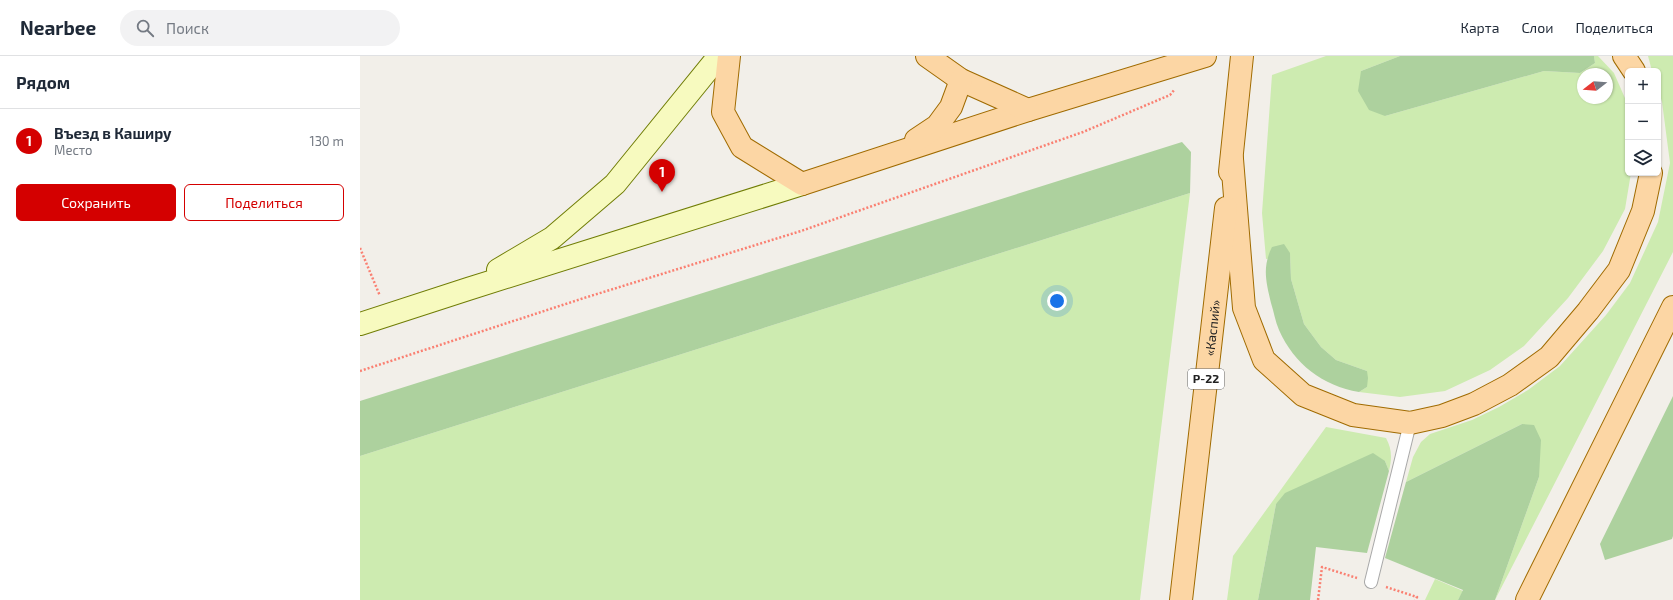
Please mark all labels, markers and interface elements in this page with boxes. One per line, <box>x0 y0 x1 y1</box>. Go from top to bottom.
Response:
search box <box>120 10 400 46</box>
text: Nearbee <box>20 16 96 39</box>
icon: search <box>134 17 156 39</box>
text: Поиск <box>166 19 209 37</box>
text: Карта <box>1460 19 1499 36</box>
text: Слои <box>1521 19 1553 36</box>
text: Поделиться <box>1575 19 1653 36</box>
north arrow <box>1577 68 1613 104</box>
map controls <box>1625 68 1661 176</box>
button: + <box>1625 68 1661 104</box>
text: Рядом <box>16 72 70 92</box>
button: − <box>1625 104 1661 140</box>
text: Въезд в Каширу <box>54 124 172 142</box>
text: 1 <box>26 133 32 149</box>
text: 130 m <box>309 133 344 149</box>
button: layers <box>1625 140 1661 176</box>
text: Место <box>54 142 93 158</box>
pin: 1 <box>649 159 675 192</box>
button: Сохранить <box>16 184 176 221</box>
button: Поделиться <box>184 184 344 221</box>
your location <box>1047 291 1067 311</box>
street label: «Каспий» <box>1201 299 1223 357</box>
road number: Р-22 <box>1188 369 1224 389</box>

